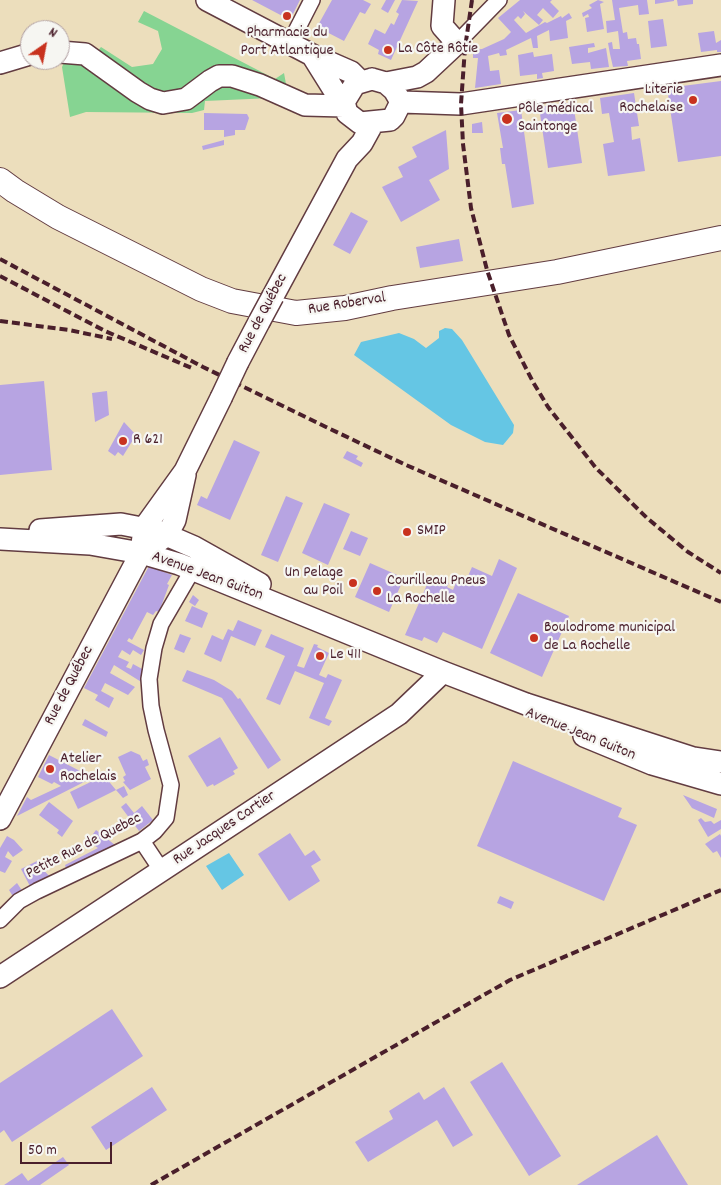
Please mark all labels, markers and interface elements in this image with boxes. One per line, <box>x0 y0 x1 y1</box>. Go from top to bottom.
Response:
marker: Pharmacie du Port Atlantique <box>281 10 293 22</box>
north arrow <box>20 20 70 70</box>
text: N <box>44 23 61 44</box>
place label: Pharmacie du Port Atlantique <box>240 24 334 62</box>
place label: La Côte Rôtie <box>398 40 478 60</box>
marker: La Côte Rôtie <box>382 44 394 56</box>
place label: Literie Rochelaise <box>619 81 683 119</box>
marker: Literie Rochelaise <box>687 94 699 106</box>
place label: Pôle médical Saintonge <box>518 100 593 138</box>
marker: Pôle médical Saintonge <box>500 112 514 126</box>
street label: Rue de Québec <box>235 271 293 357</box>
street label: Rue Roberval <box>307 289 387 321</box>
place label: R 621 <box>133 431 163 451</box>
marker: R 621 <box>117 435 129 447</box>
place label: SMIP <box>417 522 446 542</box>
marker: SMIP <box>401 526 413 538</box>
street label: Avenue Jean Guiton <box>149 548 265 606</box>
place label: Un Pelage au Poil <box>285 564 343 602</box>
place label: Courilleau Pneus La Rochelle <box>387 572 486 610</box>
marker: Un Pelage au Poil <box>347 577 359 589</box>
marker: Courilleau Pneus La Rochelle <box>371 585 383 597</box>
place label: Boulodrome municipal de La Rochelle <box>544 619 675 657</box>
marker: Boulodrome municipal de La Rochelle <box>528 632 540 644</box>
street label: Rue de Québec <box>41 643 99 729</box>
place label: Le 411 <box>330 646 361 666</box>
marker: Le 411 <box>314 650 326 662</box>
street label: Avenue Jean Guiton <box>522 704 638 766</box>
place label: Atelier Rochelais <box>60 750 117 788</box>
marker: Atelier Rochelais <box>44 763 56 775</box>
street label: Rue Jacques Cartier <box>170 788 280 870</box>
street label: Petite Rue de Quebec <box>23 810 145 884</box>
scale bar <box>22 1132 115 1164</box>
text: 50 m <box>28 1140 57 1162</box>

